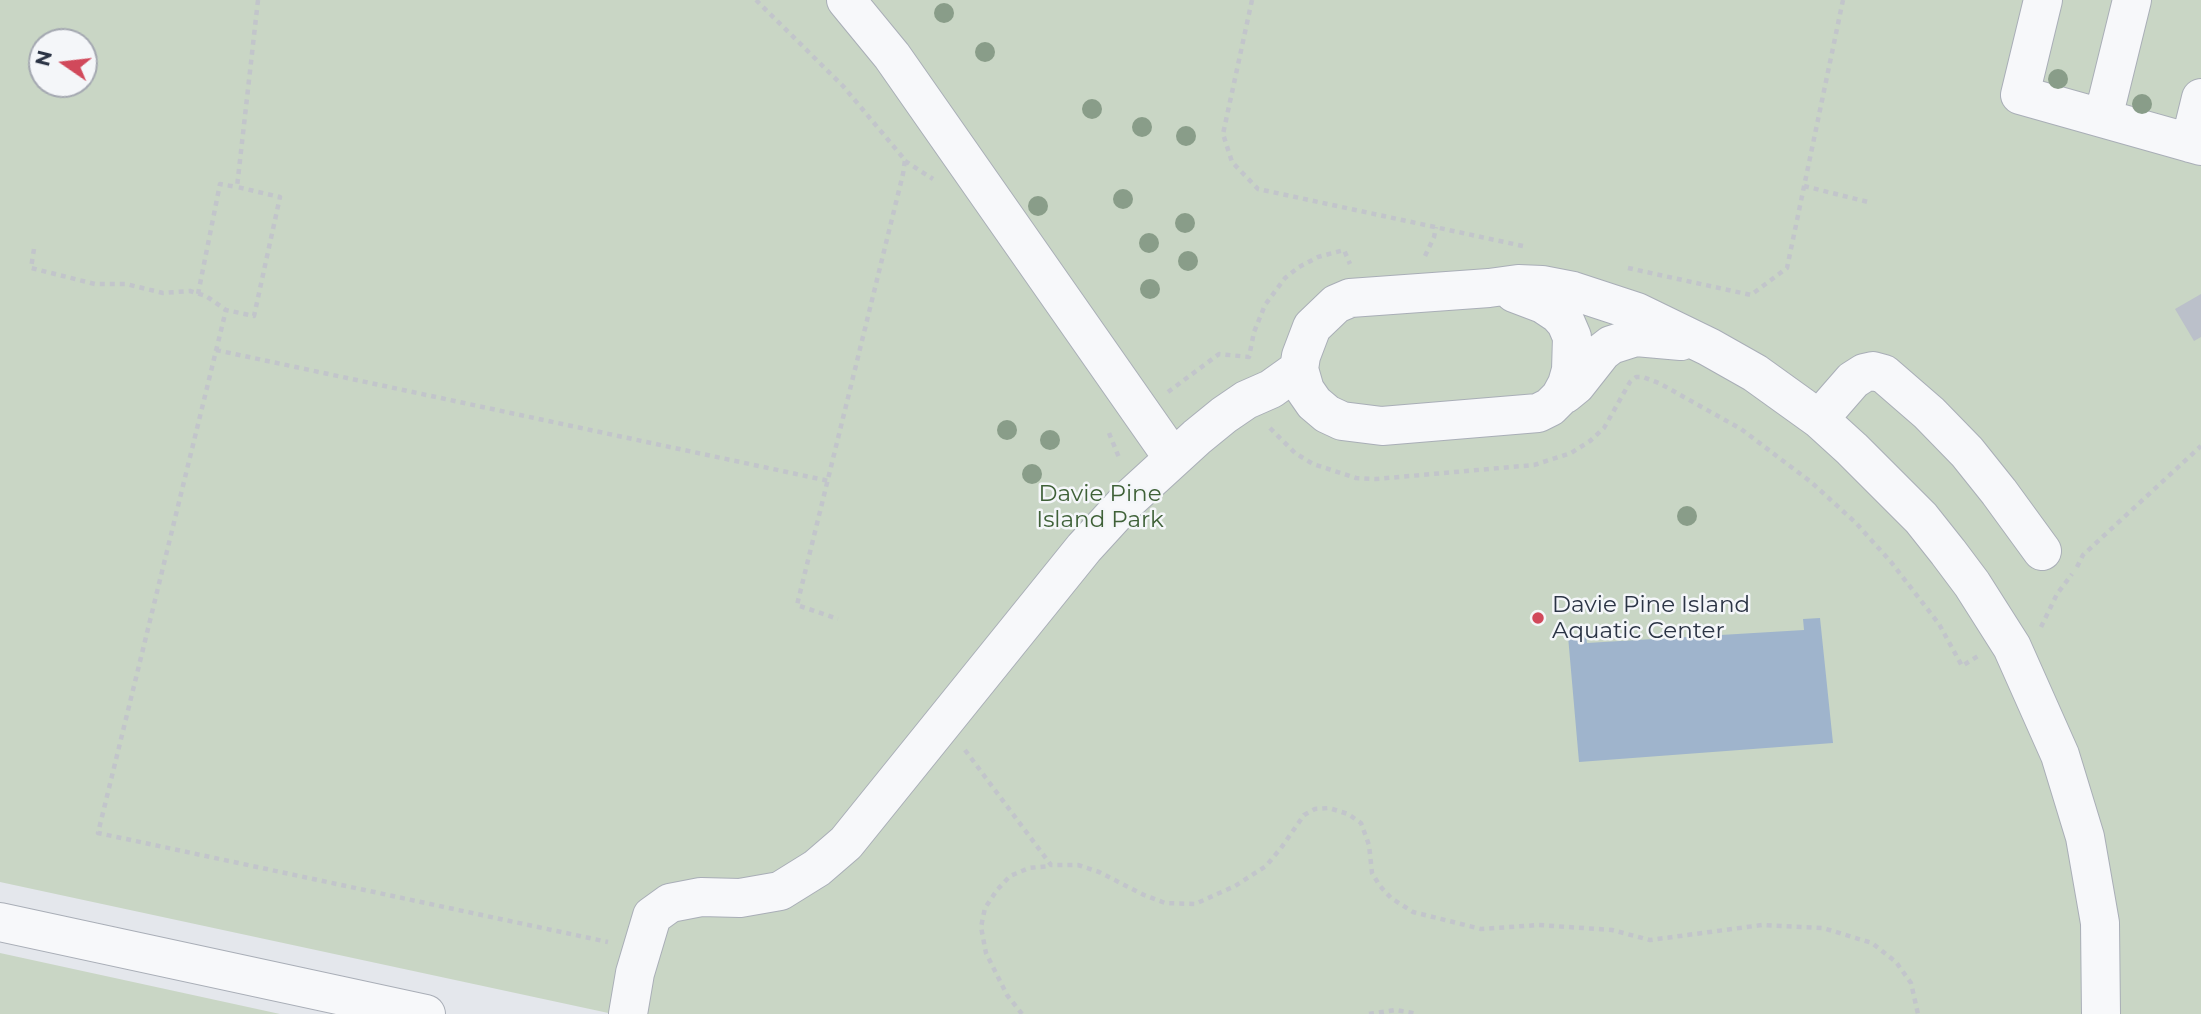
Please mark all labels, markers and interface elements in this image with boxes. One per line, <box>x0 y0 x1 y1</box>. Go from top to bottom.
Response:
north arrow <box>28 28 98 98</box>
text: N <box>31 48 57 69</box>
park label: Davie Pine Island Park <box>1036 480 1164 534</box>
place label: Davie Pine Island Aquatic Center <box>1552 591 1750 645</box>
marker: Davie Pine Island Aquatic Center <box>1530 610 1546 626</box>

